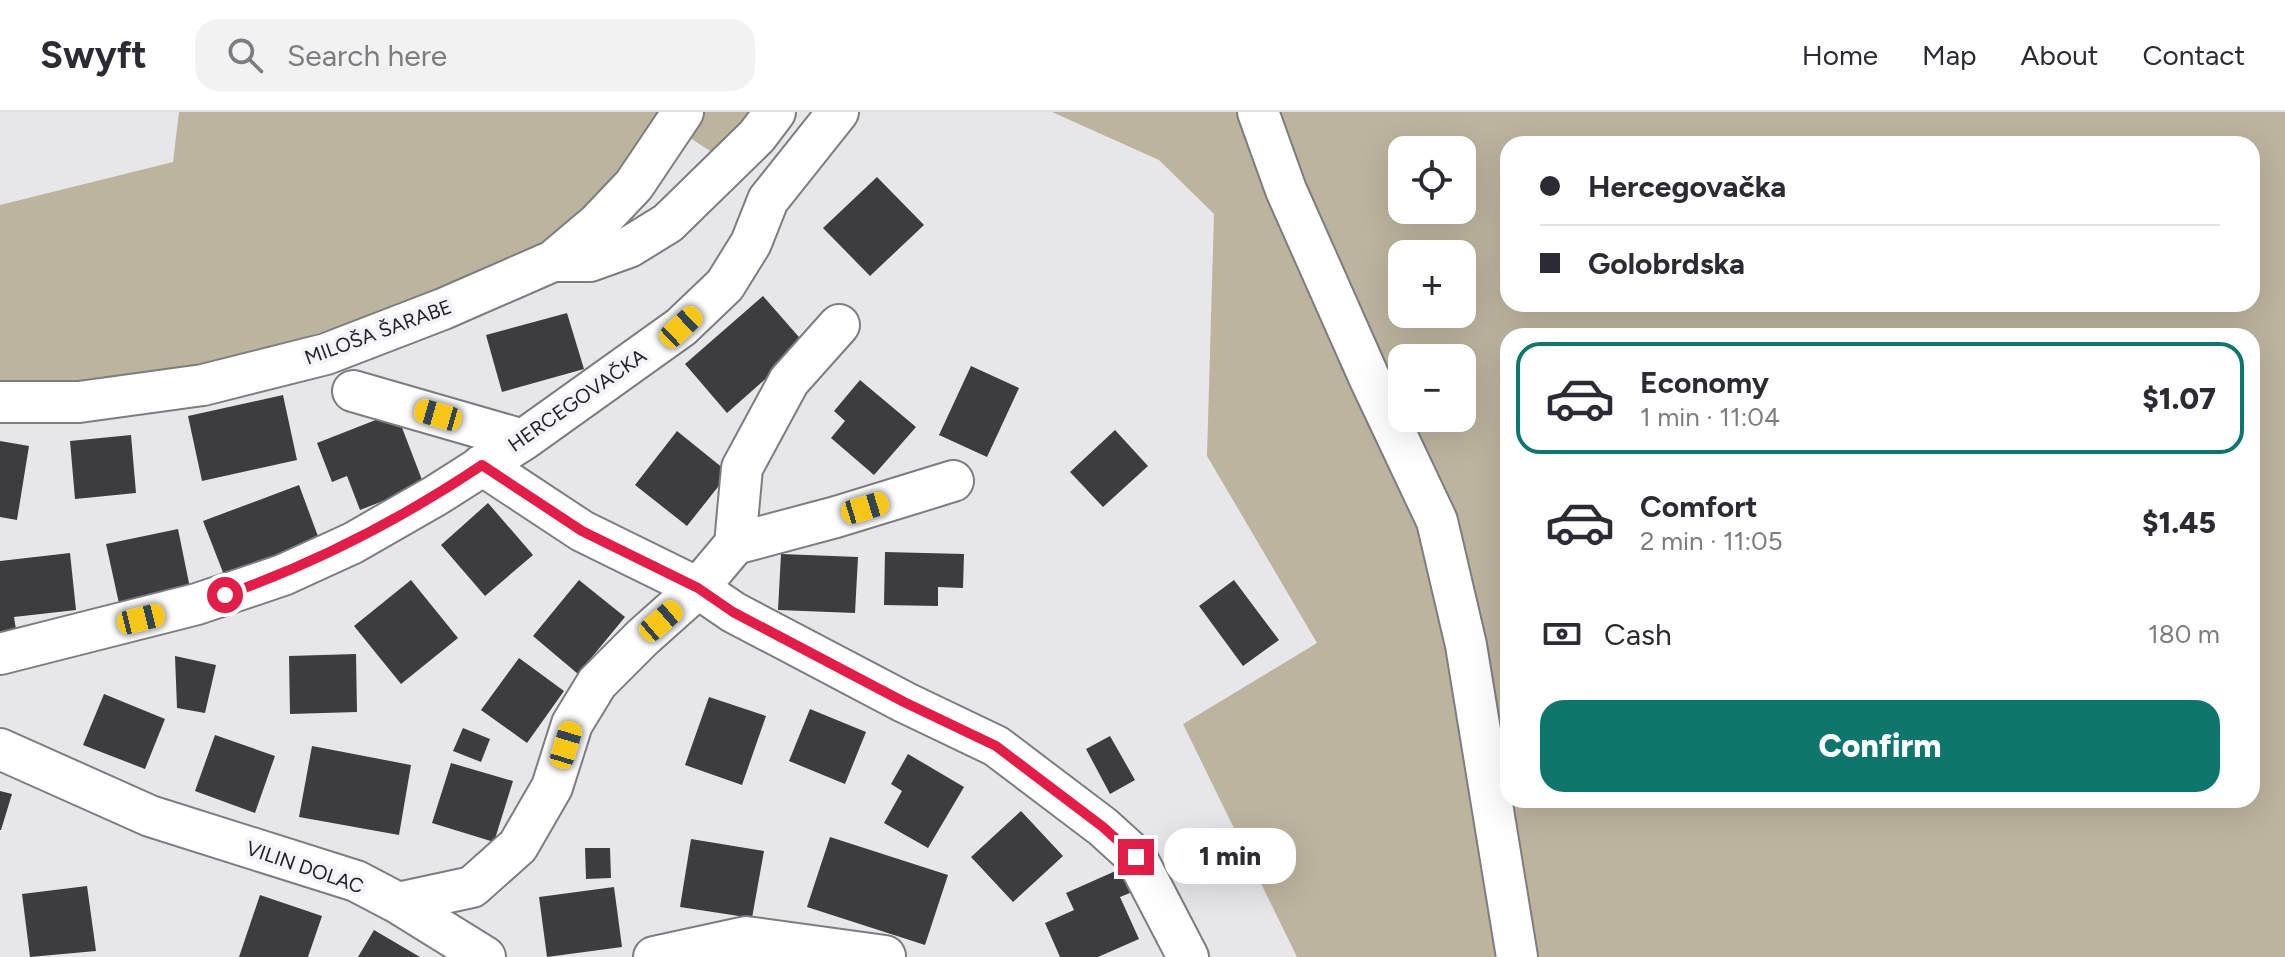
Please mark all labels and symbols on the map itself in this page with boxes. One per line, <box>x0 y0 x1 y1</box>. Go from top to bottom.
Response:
street label: MILOŠA ŠARABE <box>301 294 455 370</box>
car <box>655 302 707 352</box>
street label: HERCEGOVAČKA <box>503 343 651 457</box>
car <box>412 397 464 433</box>
car <box>839 490 891 526</box>
route start <box>207 577 243 613</box>
car <box>635 596 687 646</box>
car <box>115 602 167 636</box>
car <box>548 719 584 771</box>
callout: 1 min <box>1164 829 1296 885</box>
street label: VILIN DOLAC <box>243 836 367 898</box>
route end <box>1118 839 1154 875</box>

